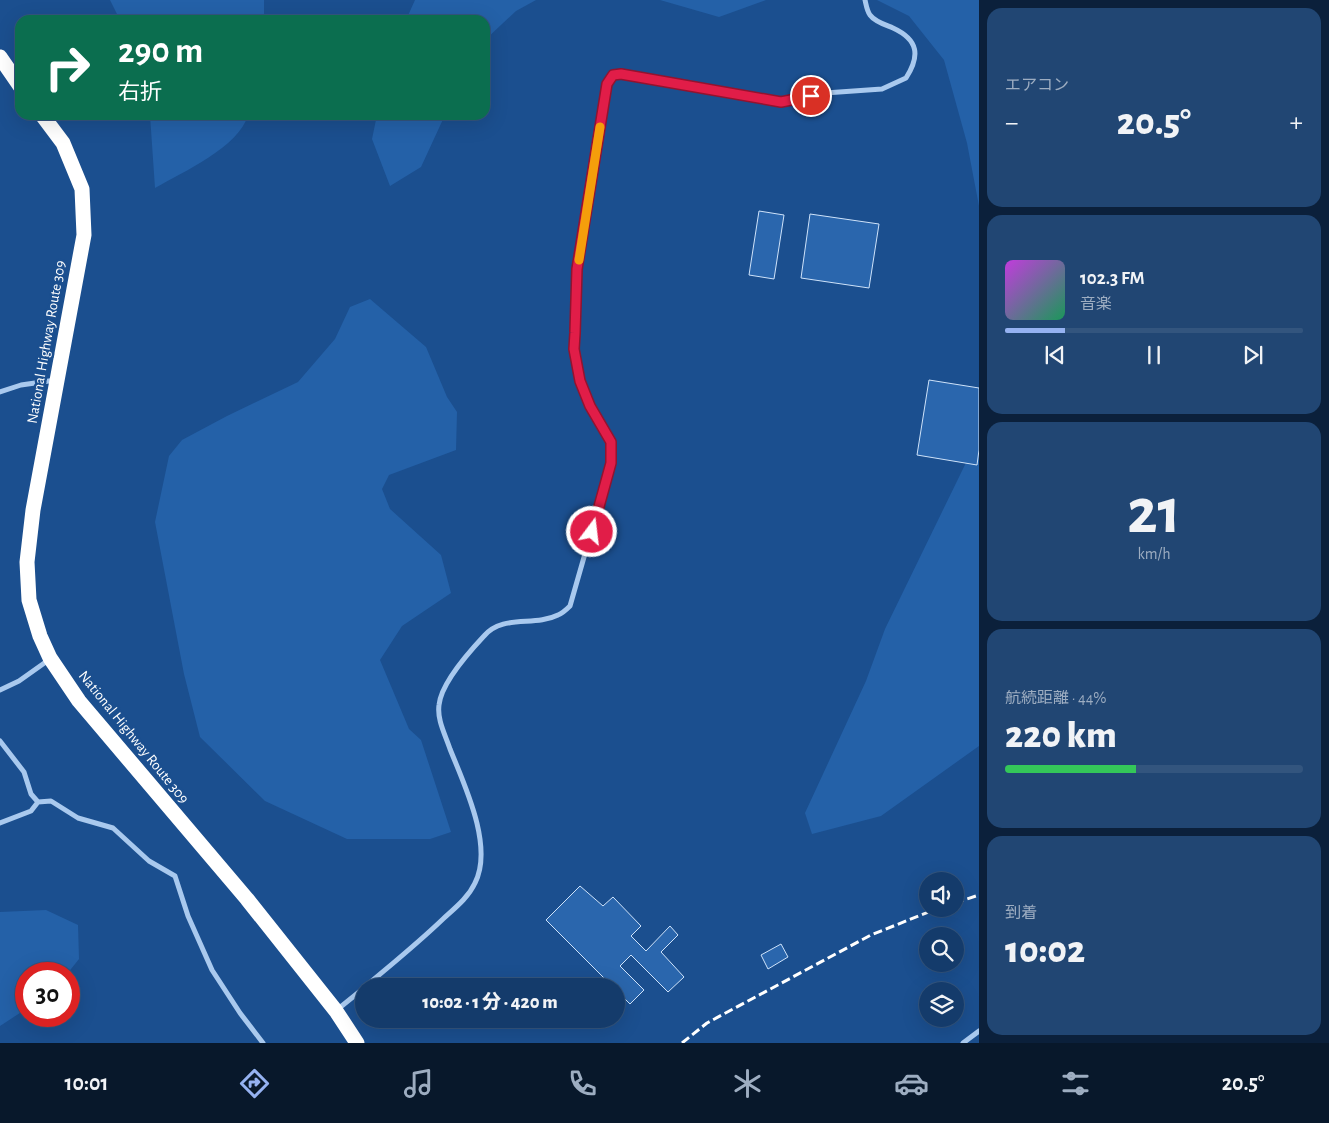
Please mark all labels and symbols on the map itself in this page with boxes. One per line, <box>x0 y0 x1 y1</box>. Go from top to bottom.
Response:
pin <box>790 75 832 117</box>
street label: National Highway Route 309 <box>25 259 68 425</box>
position arrow <box>565 505 617 557</box>
street label: National Highway Route 309 <box>76 668 192 806</box>
speed limit sign: 30 <box>15 962 80 1027</box>

